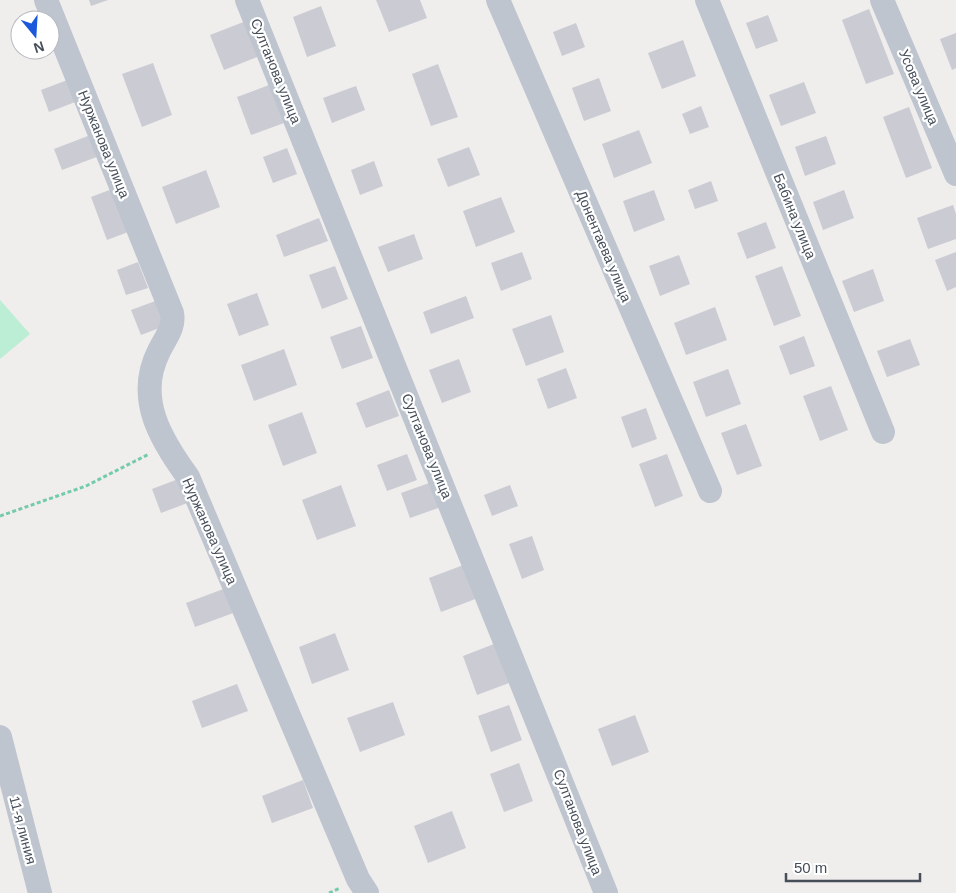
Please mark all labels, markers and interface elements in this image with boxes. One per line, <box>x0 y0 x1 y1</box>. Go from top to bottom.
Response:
north arrow <box>10 10 60 60</box>
street label: Султанова улица <box>248 16 304 126</box>
text: N <box>32 38 46 57</box>
street label: Усова улица <box>896 47 942 127</box>
street label: Нуржанова улица <box>75 88 133 200</box>
street label: Бабина улица <box>771 171 819 261</box>
street label: Донентаева улица <box>573 188 635 305</box>
street label: Султанова улица <box>399 391 455 501</box>
street label: Нуржанова улица <box>179 475 241 587</box>
street label: Султанова улица <box>550 767 606 877</box>
street label: 11-я линия <box>6 794 40 866</box>
scale bar <box>786 850 920 882</box>
text: 50 m <box>794 859 827 876</box>

